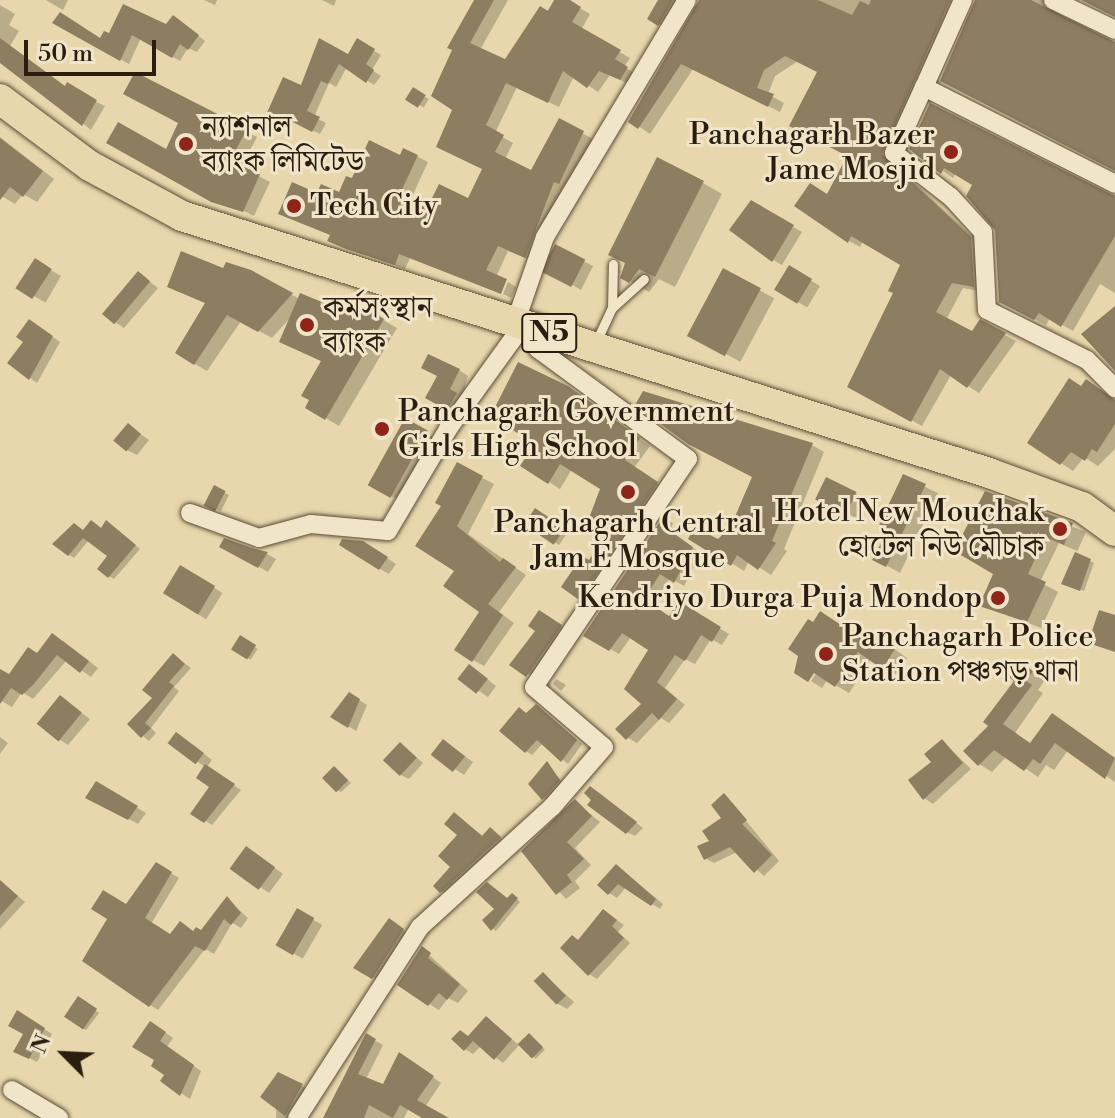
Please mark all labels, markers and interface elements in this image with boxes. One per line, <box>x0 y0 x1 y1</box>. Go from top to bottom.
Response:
scale bar <box>28 24 160 74</box>
text: 50 m <box>38 39 93 69</box>
place label: ন্যাশনাল ব্যাংক লিমিটেড <box>202 109 364 180</box>
place label: Panchagarh Bazer Jame Mosjid <box>689 117 935 188</box>
marker: ন্যাশনাল ব্যাংক লিমিটেড <box>177 135 195 153</box>
marker: Panchagarh Bazer Jame Mosjid <box>942 143 960 161</box>
place label: Tech City <box>310 188 438 224</box>
marker: Tech City <box>285 197 303 215</box>
place label: কর্মসংস্থান ব্যাংক <box>323 290 432 360</box>
road number: N5 <box>521 309 577 357</box>
marker: কর্মসংস্থান ব্যাংক <box>298 316 316 334</box>
place label: Panchagarh Government Girls High School <box>398 394 734 464</box>
marker: Panchagarh Government Girls High School <box>373 420 391 438</box>
marker: Panchagarh Central Jam E Mosque <box>619 483 637 501</box>
place label: Hotel New Mouchak হোটেল নিউ মৌচাক <box>775 494 1044 564</box>
place label: Panchagarh Central Jam E Mosque <box>494 505 762 576</box>
marker: Hotel New Mouchak হোটেল নিউ মৌচাক <box>1051 520 1069 538</box>
place label: Kendriyo Durga Puja Mondop <box>578 580 982 616</box>
marker: Kendriyo Durga Puja Mondop <box>989 589 1007 607</box>
place label: Panchagarh Police Station পঞ্চগড় থানা <box>842 619 1094 690</box>
marker: Panchagarh Police Station পঞ্চগড় থানা <box>817 645 835 663</box>
north arrow <box>24 1014 104 1094</box>
text: N <box>26 1031 57 1057</box>

